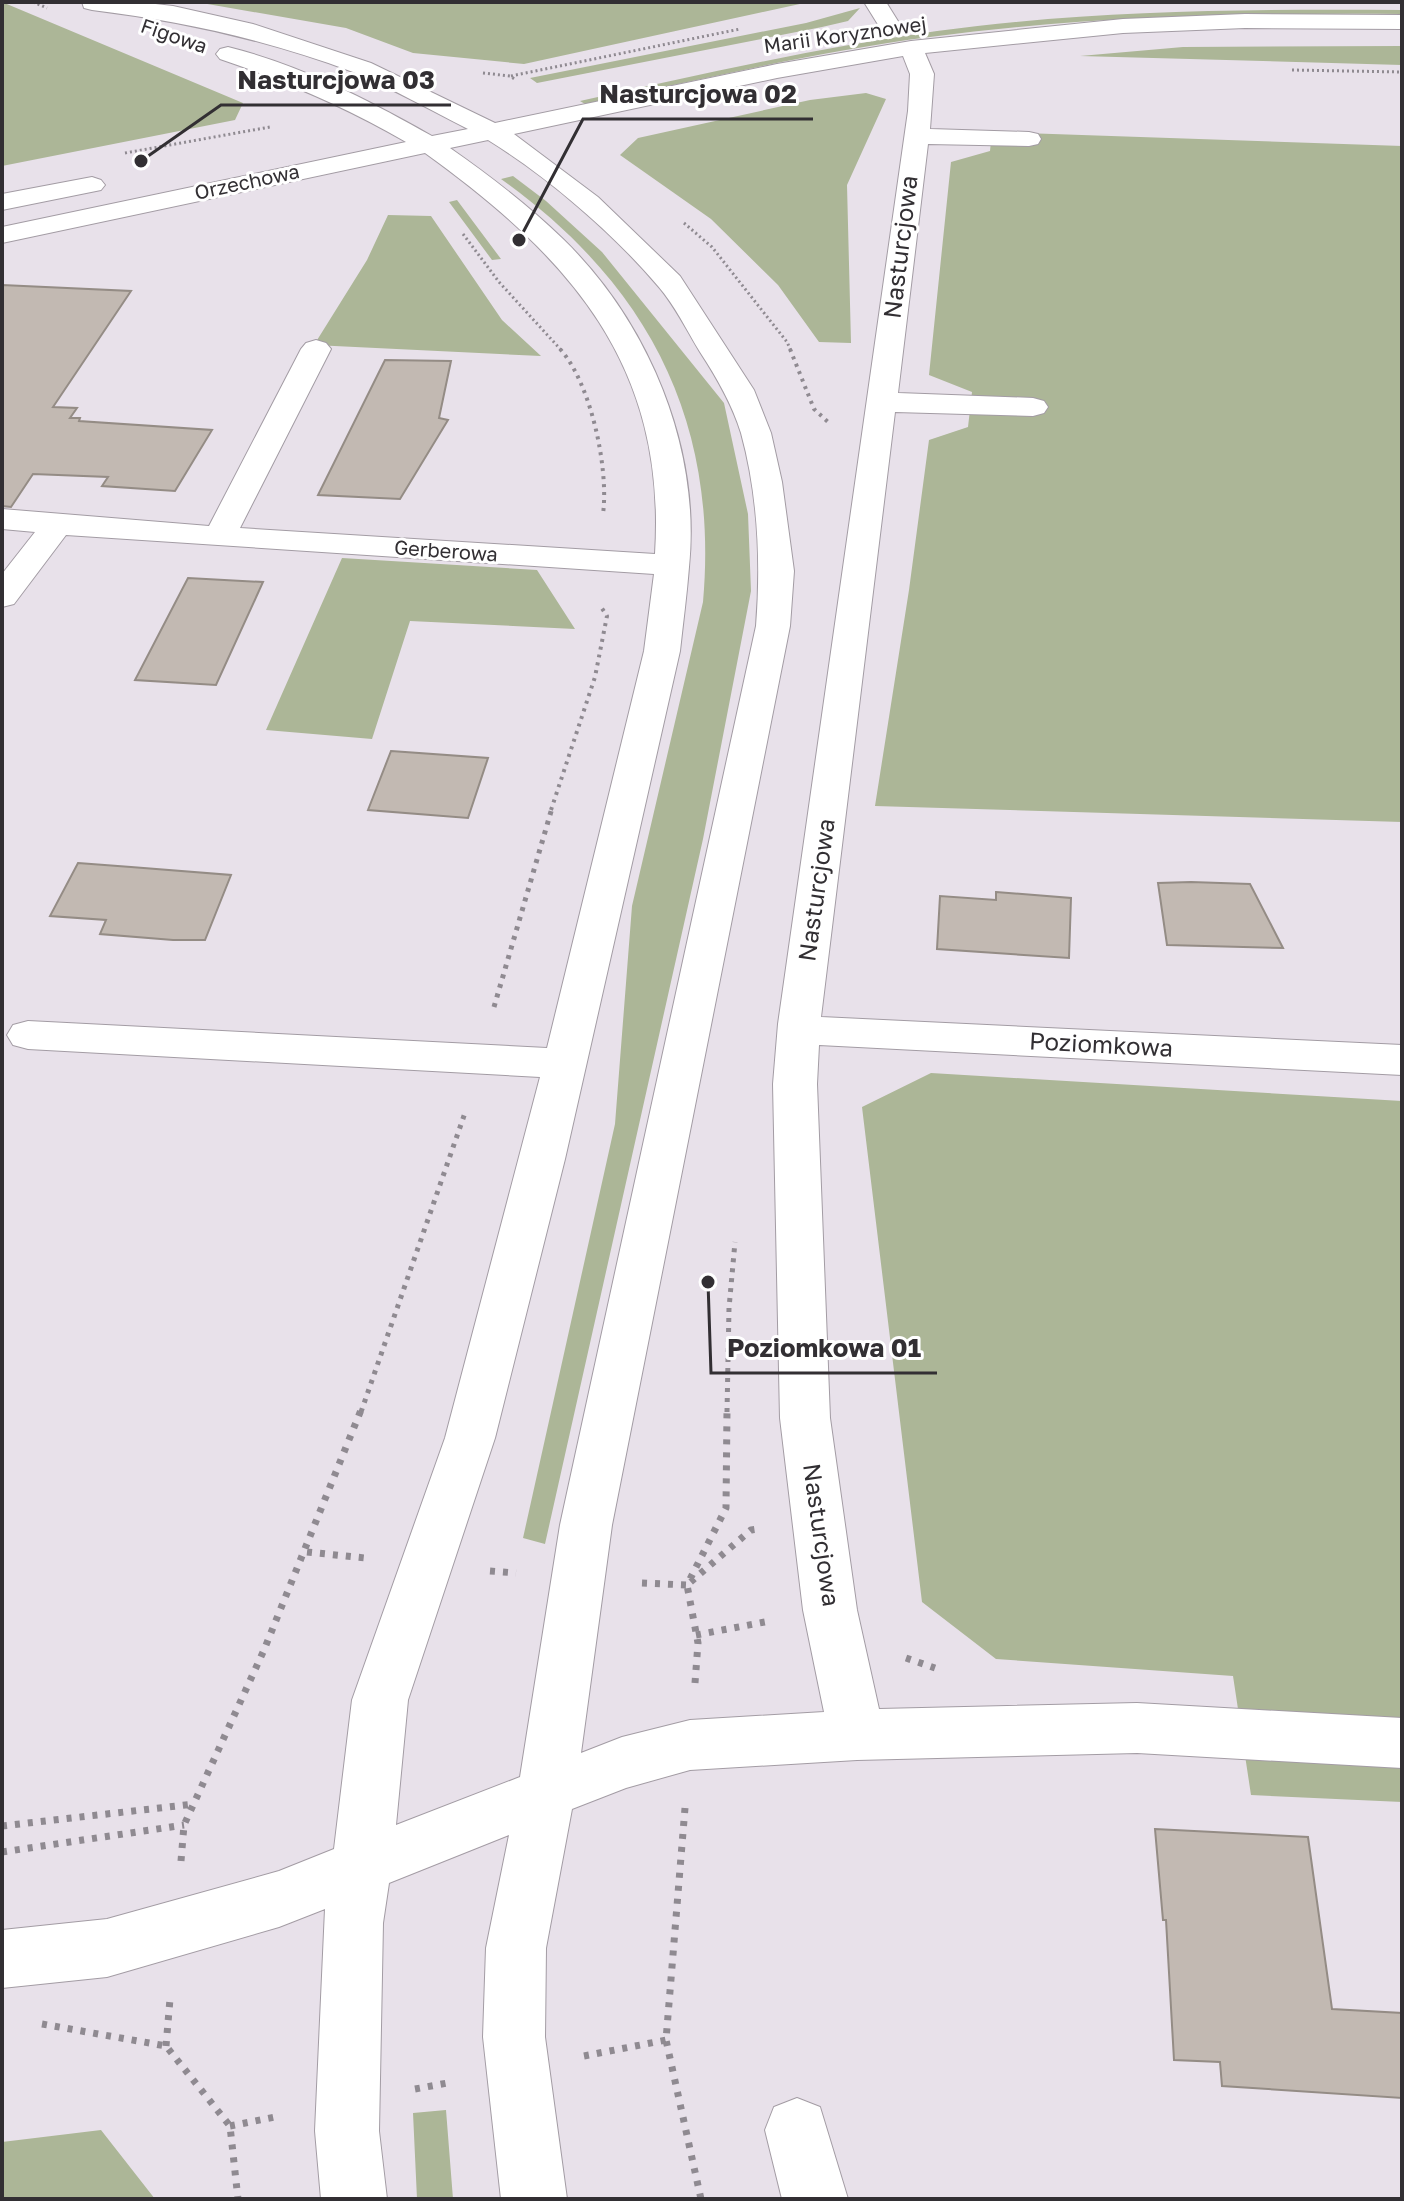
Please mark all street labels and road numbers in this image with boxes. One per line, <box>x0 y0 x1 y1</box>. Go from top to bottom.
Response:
street label: Marii Koryznowej <box>762 11 928 57</box>
street label: Figowa <box>138 13 211 58</box>
street label: Orzechowa <box>192 158 301 204</box>
street label: Nasturcjowa <box>876 174 923 320</box>
street label: Gerberowa <box>393 534 499 566</box>
street label: Nasturcjowa <box>791 816 840 963</box>
street label: Poziomkowa <box>1028 1025 1174 1062</box>
street label: Nasturcjowa <box>798 1461 847 1608</box>

